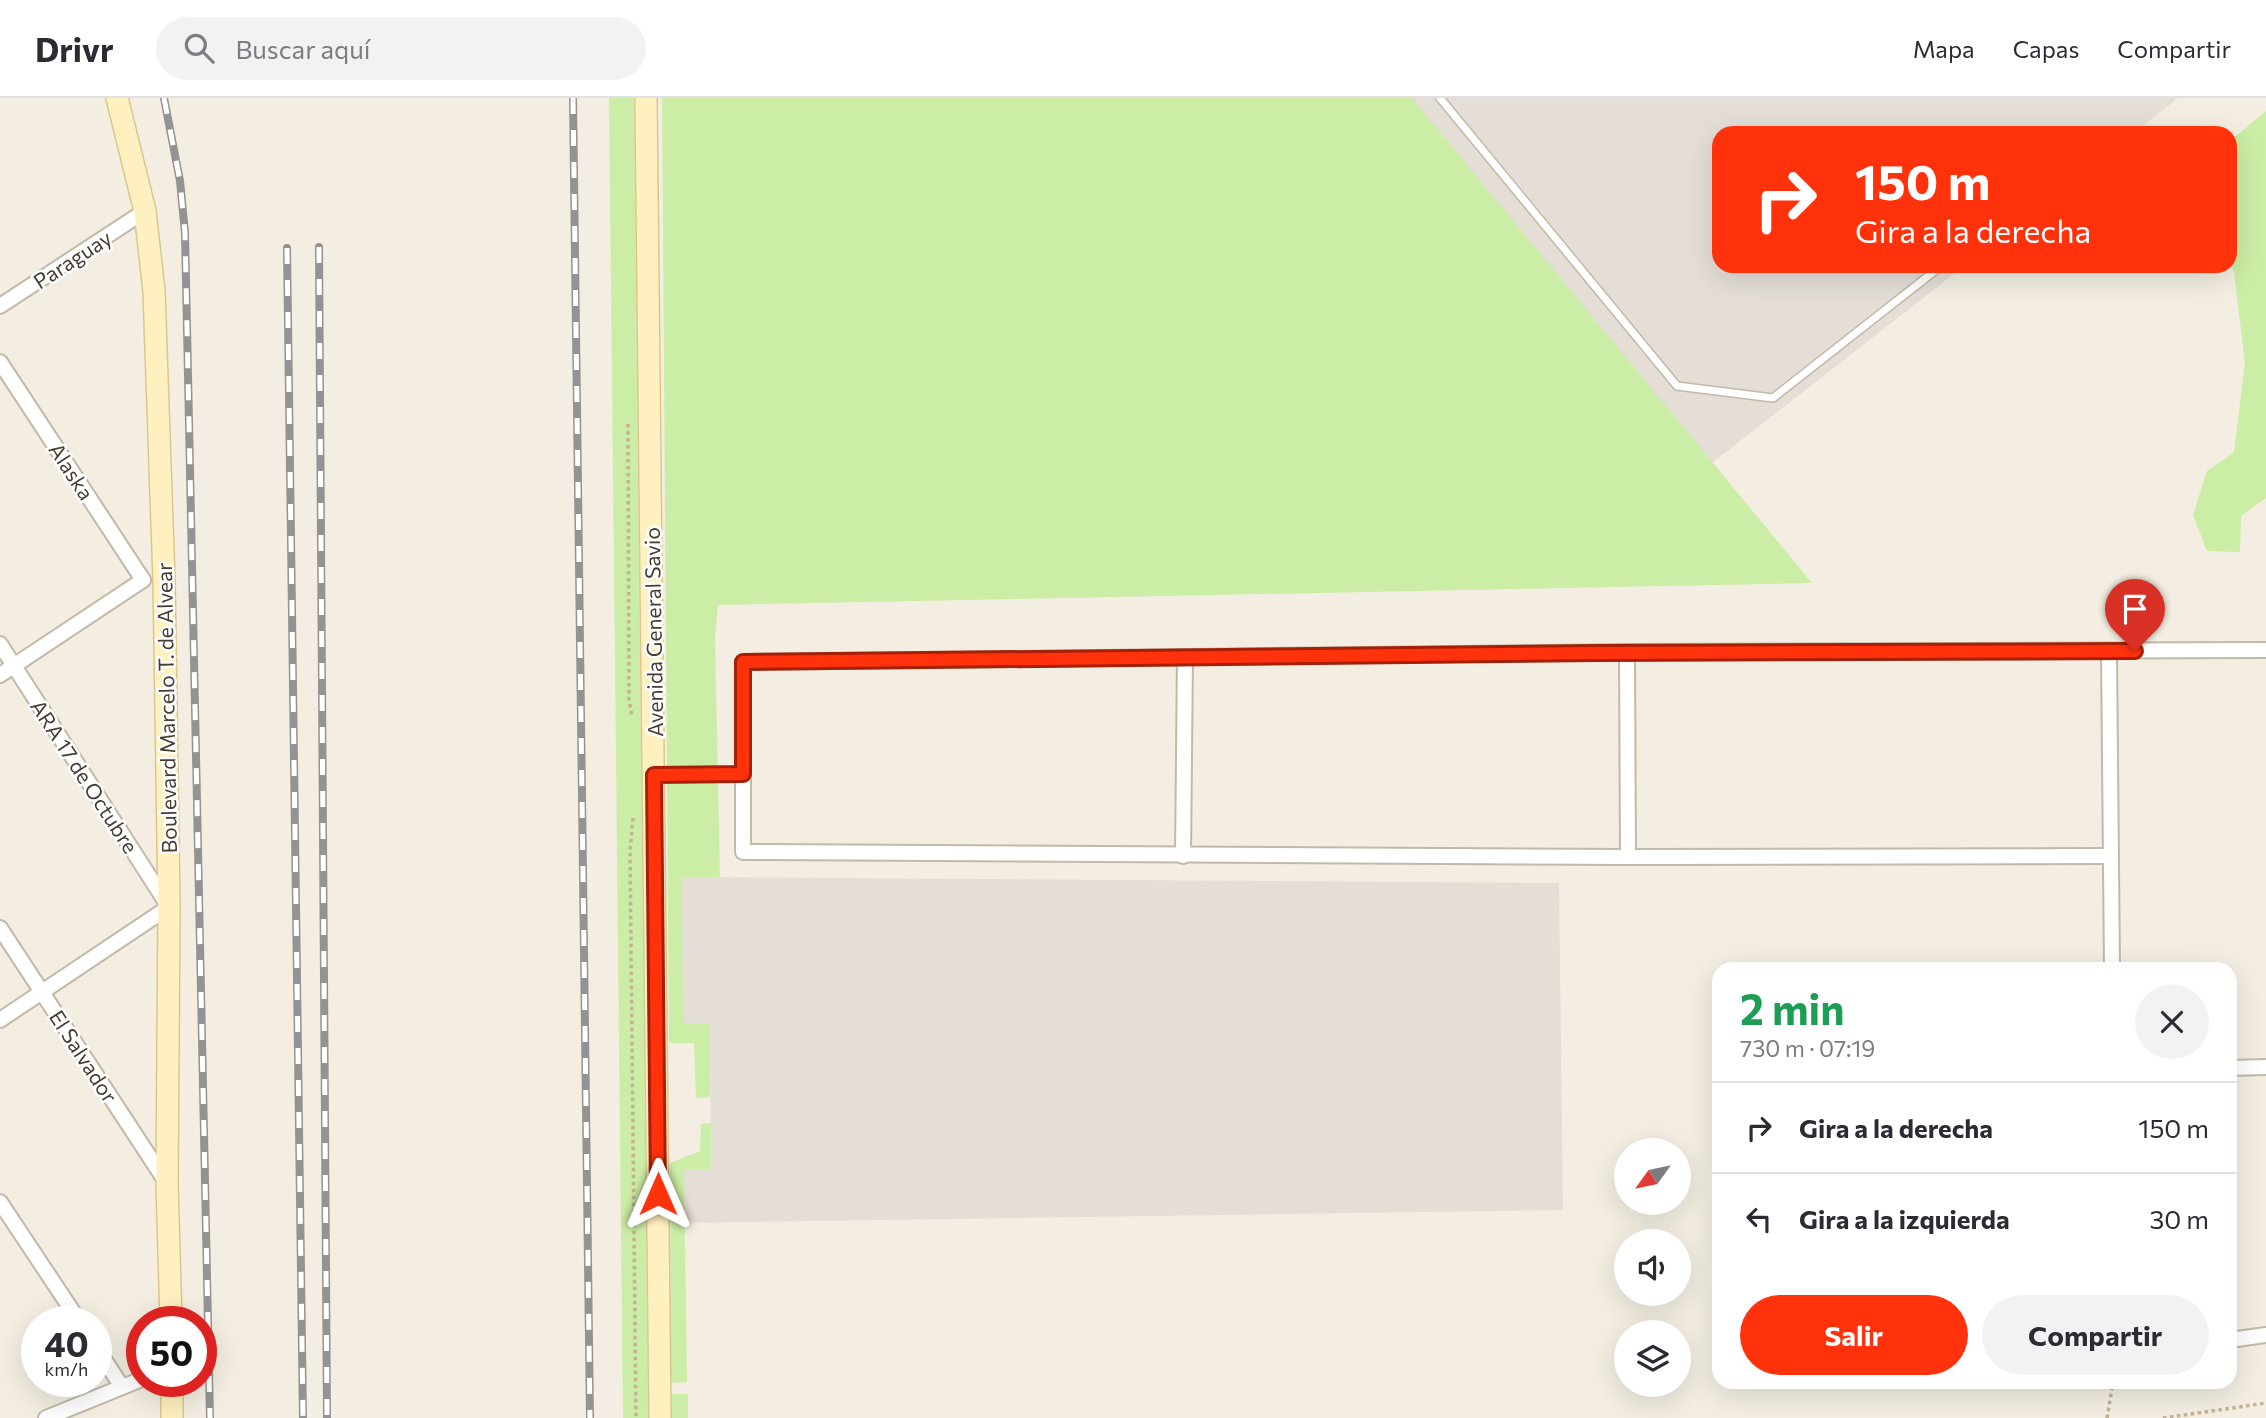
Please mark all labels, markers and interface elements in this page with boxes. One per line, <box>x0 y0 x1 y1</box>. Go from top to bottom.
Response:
search box <box>156 17 646 80</box>
text: Drivr <box>35 28 114 69</box>
icon: search <box>180 29 218 67</box>
text: Buscar aquí <box>236 33 371 64</box>
text: Mapa <box>1913 34 1975 63</box>
text: Capas <box>2013 34 2079 63</box>
text: Compartir <box>2117 34 2231 63</box>
text: 150 m <box>1855 150 1990 210</box>
icon: right <box>1740 154 1831 245</box>
text: Gira a la derecha <box>1855 210 2091 250</box>
street label: Paraguay <box>28 224 116 293</box>
street label: Alaska <box>44 438 100 504</box>
street label: Avenida General Savio <box>639 527 667 737</box>
street label: Boulevard Marcelo T. de Alvear <box>151 562 181 854</box>
pin <box>2105 579 2165 651</box>
icon: arrive <box>2116 590 2154 628</box>
street label: ARA 17 de Octubre <box>26 695 144 857</box>
text: 2 min <box>1740 982 1845 1034</box>
button: close <box>2135 985 2209 1059</box>
street label: El Salvador <box>45 1005 123 1107</box>
text: 730 m · 07:19 <box>1740 1034 1875 1062</box>
icon: right <box>1740 1109 1778 1147</box>
text: Gira a la derecha <box>1799 1112 1993 1143</box>
text: 150 m <box>2138 1112 2209 1143</box>
north arrow <box>1614 1138 1690 1214</box>
map controls <box>1614 1138 1691 1397</box>
position arrow <box>621 1157 695 1231</box>
icon: left <box>1740 1200 1778 1238</box>
text: Gira a la izquierda <box>1799 1203 2010 1234</box>
text: 30 m <box>2150 1203 2209 1234</box>
button: sound <box>1614 1229 1691 1306</box>
button: Salir <box>1740 1295 1968 1375</box>
button: Compartir <box>1982 1295 2209 1375</box>
speed limit sign: 50 <box>126 1306 217 1397</box>
button: layers <box>1614 1320 1691 1397</box>
text: 40 <box>44 1321 89 1364</box>
text: km/h <box>45 1358 88 1380</box>

